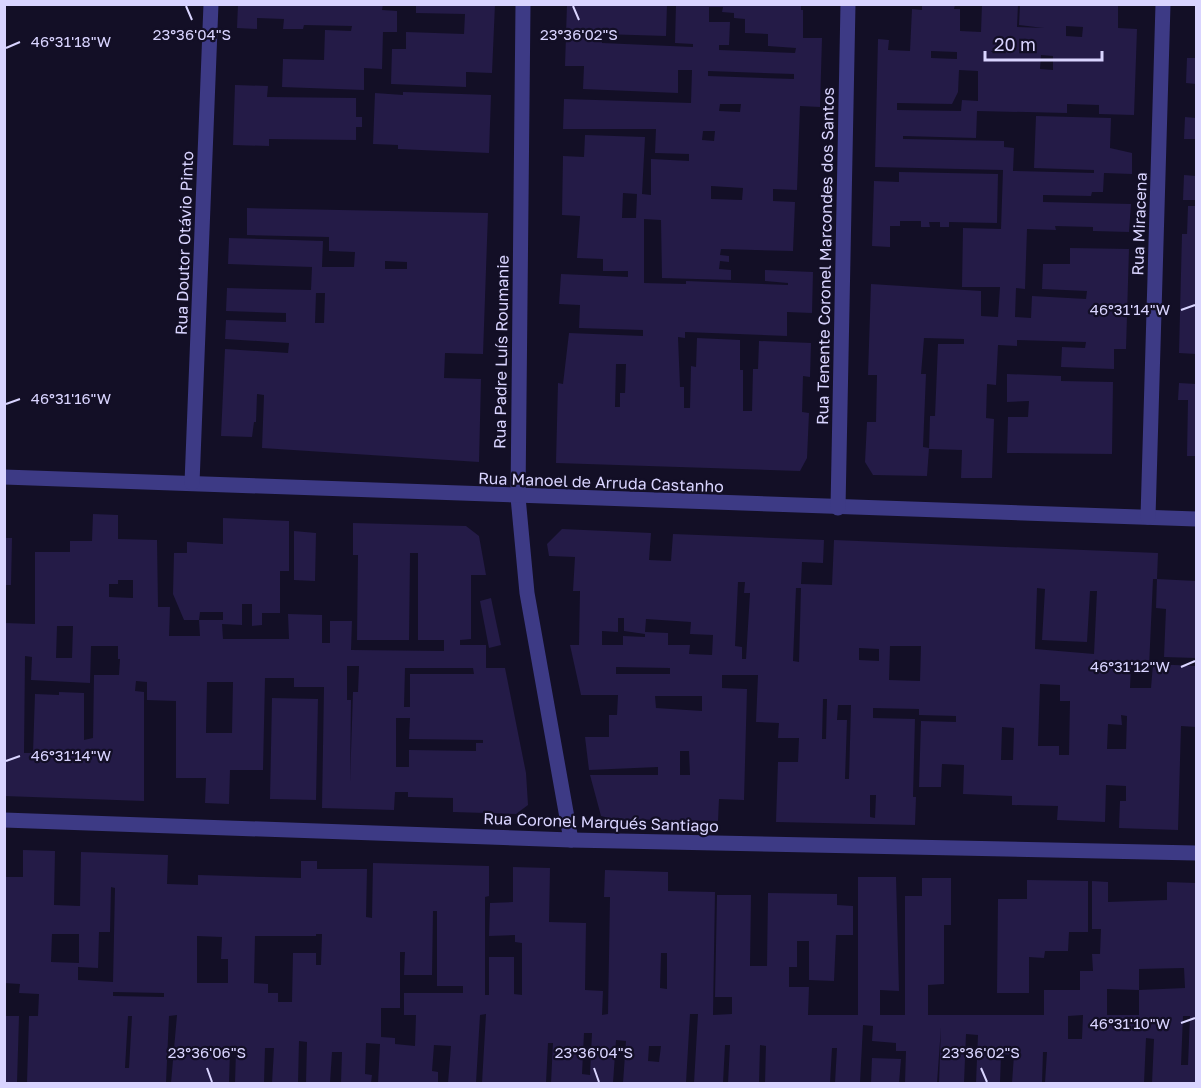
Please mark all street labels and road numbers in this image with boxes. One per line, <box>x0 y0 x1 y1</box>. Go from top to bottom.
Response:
street label: Rua Tenente Coronel Marcondes dos Santos <box>812 87 838 425</box>
street label: Rua Doutor Otávio Pinto <box>171 151 197 335</box>
street label: Rua Miracena <box>1127 172 1151 276</box>
street label: Rua Padre Luís Roumanie <box>489 255 513 449</box>
street label: Rua Manoel de Arruda Castanho <box>478 468 724 496</box>
street label: Rua Coronel Marqués Santiago <box>483 808 719 836</box>

